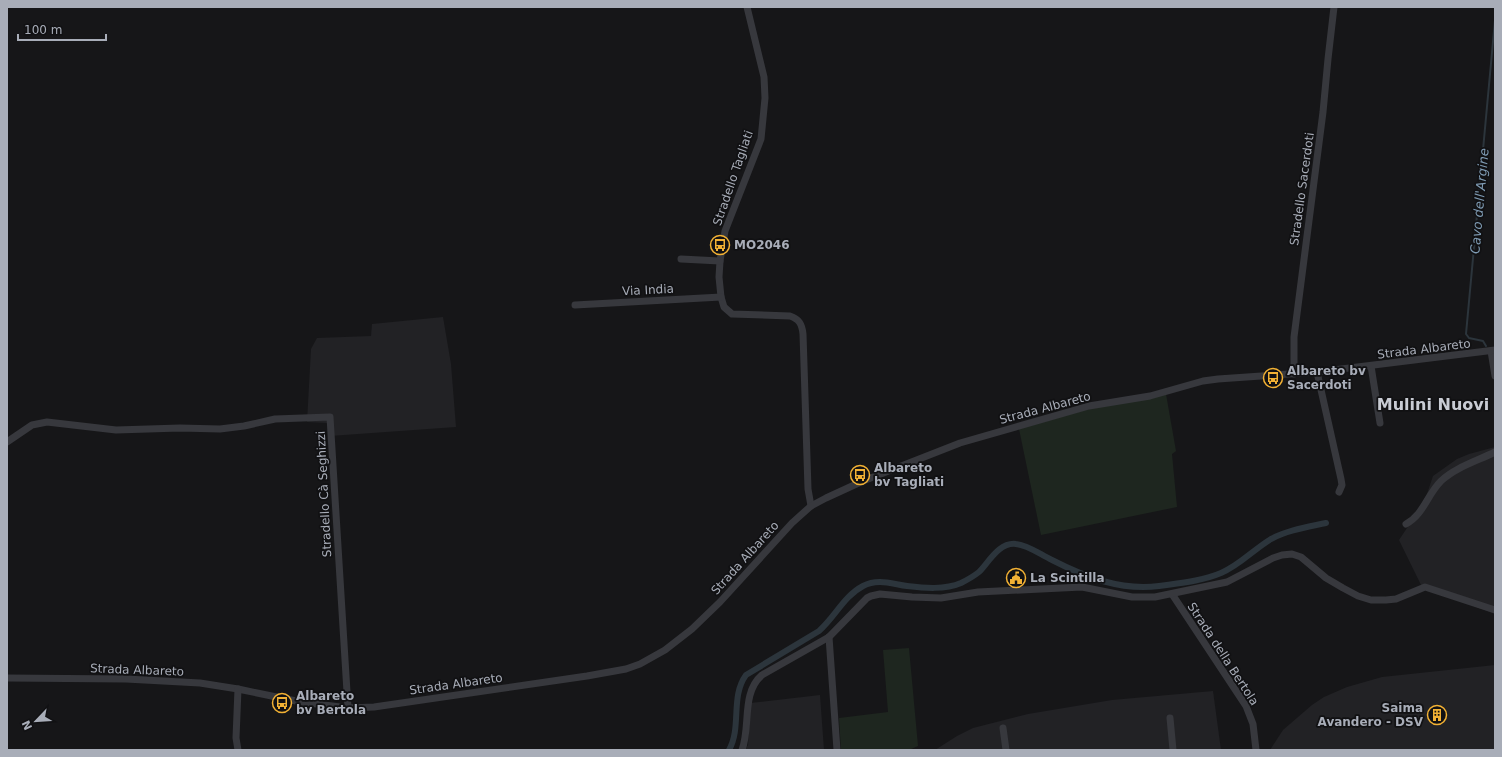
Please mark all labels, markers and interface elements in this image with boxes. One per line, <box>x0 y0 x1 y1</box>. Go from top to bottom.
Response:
scale bar <box>18 16 106 42</box>
text: 100 m <box>24 23 62 37</box>
street label: Stradello Tagliati <box>710 129 756 227</box>
street label: Stradello Sacerdoti <box>1287 132 1317 246</box>
water label: Cavo dell'Argine <box>1467 147 1492 255</box>
bus stop icon: MO2046 <box>709 234 731 256</box>
place label: MO2046 <box>734 238 790 252</box>
street label: Via India <box>622 282 674 298</box>
street label: Strada Albareto <box>1376 336 1472 362</box>
place label: Albareto bv Sacerdoti <box>1287 364 1366 392</box>
bus stop icon: Albareto bv Sacerdoti <box>1262 367 1284 389</box>
street label: Strada Albareto <box>998 389 1092 427</box>
district label: Mulini Nuovi <box>1377 395 1489 414</box>
street label: Stradello Cà Seghizzi <box>314 430 334 558</box>
place label: Albareto bv Tagliati <box>874 461 944 489</box>
bus stop icon: Albareto bv Tagliati <box>849 464 871 486</box>
street label: Strada Albareto <box>708 518 782 598</box>
public building icon: La Scintilla <box>1005 567 1027 589</box>
place label: La Scintilla <box>1030 571 1105 585</box>
street label: Strada della Bertola <box>1185 600 1261 708</box>
street label: Strada Albareto <box>90 661 184 679</box>
street label: Strada Albareto <box>408 671 504 697</box>
place label: Albareto bv Bertola <box>296 689 366 717</box>
bus stop icon: Albareto bv Bertola <box>271 692 293 714</box>
north arrow <box>16 701 56 741</box>
place label: Saima Avandero - DSV <box>1318 701 1424 729</box>
building icon: Saima Avandero - DSV <box>1426 704 1448 726</box>
text: N <box>20 718 35 732</box>

